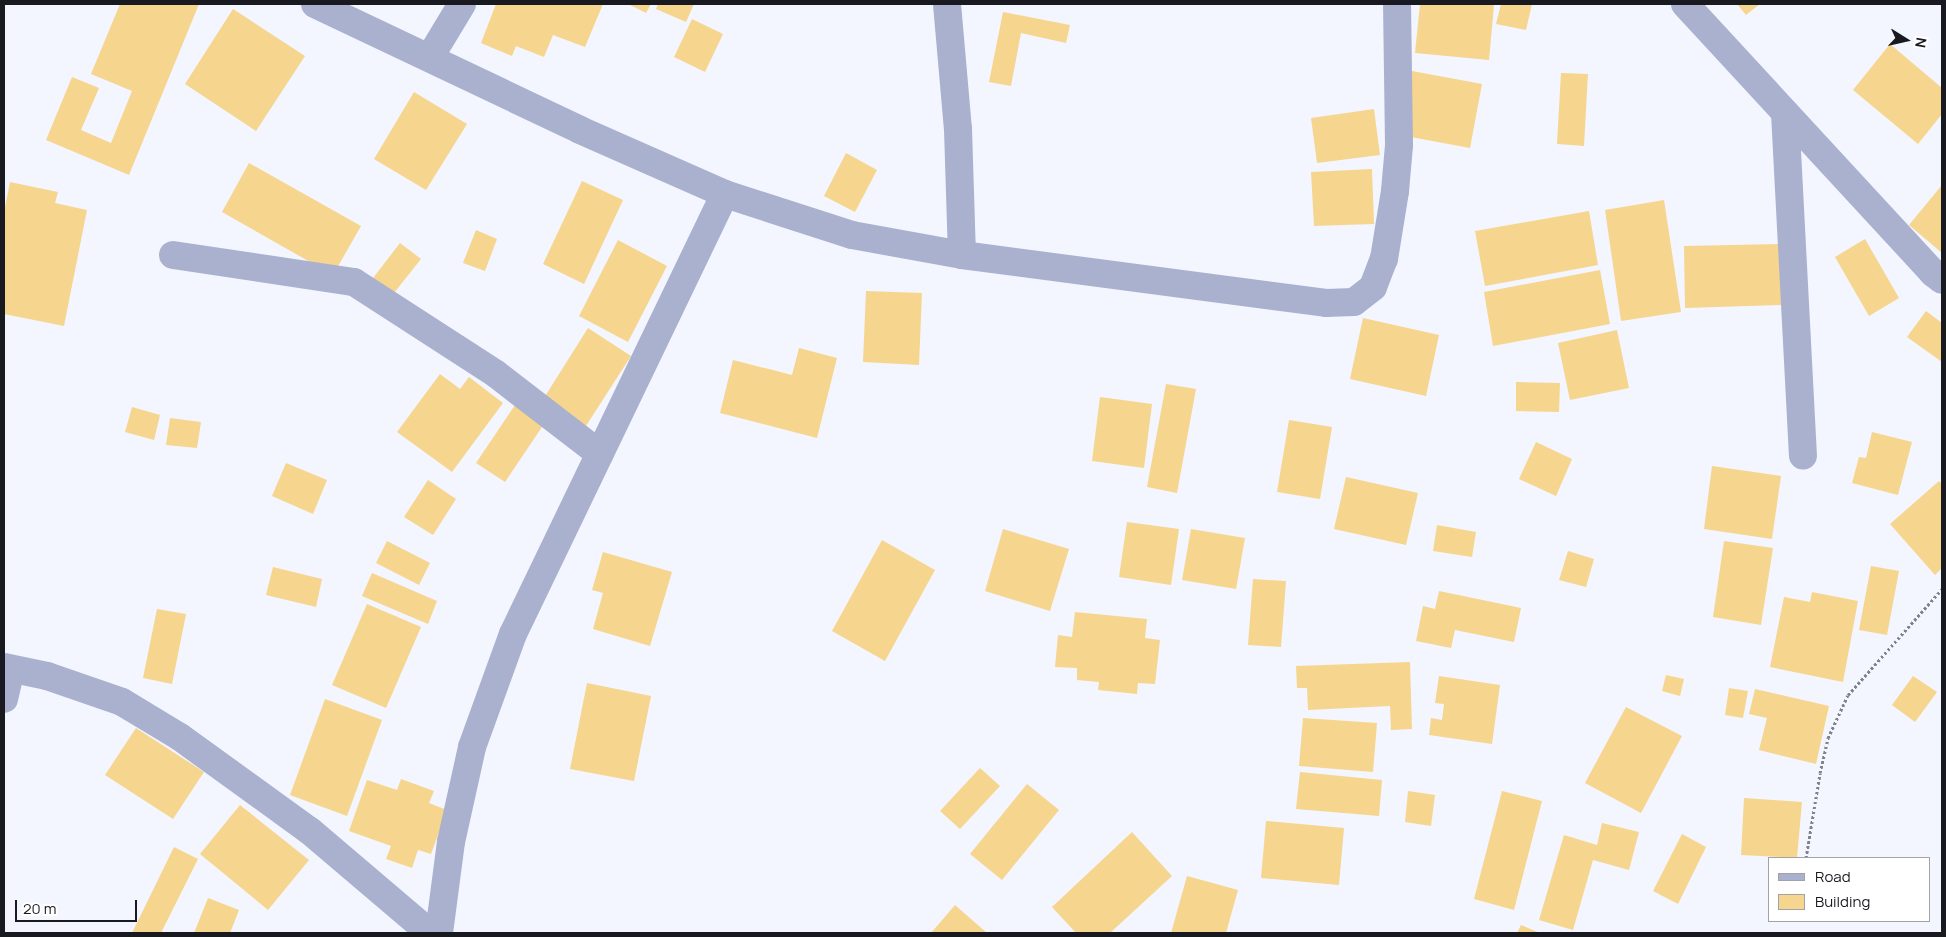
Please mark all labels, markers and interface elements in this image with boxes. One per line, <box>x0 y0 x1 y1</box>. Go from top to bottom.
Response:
north arrow <box>1881 15 1931 65</box>
text: N <box>1911 36 1931 49</box>
legend <box>1768 857 1931 922</box>
text: Road <box>1815 866 1851 887</box>
scale bar <box>18 890 140 922</box>
text: Building <box>1815 891 1870 912</box>
text: 20 m <box>23 898 56 919</box>

